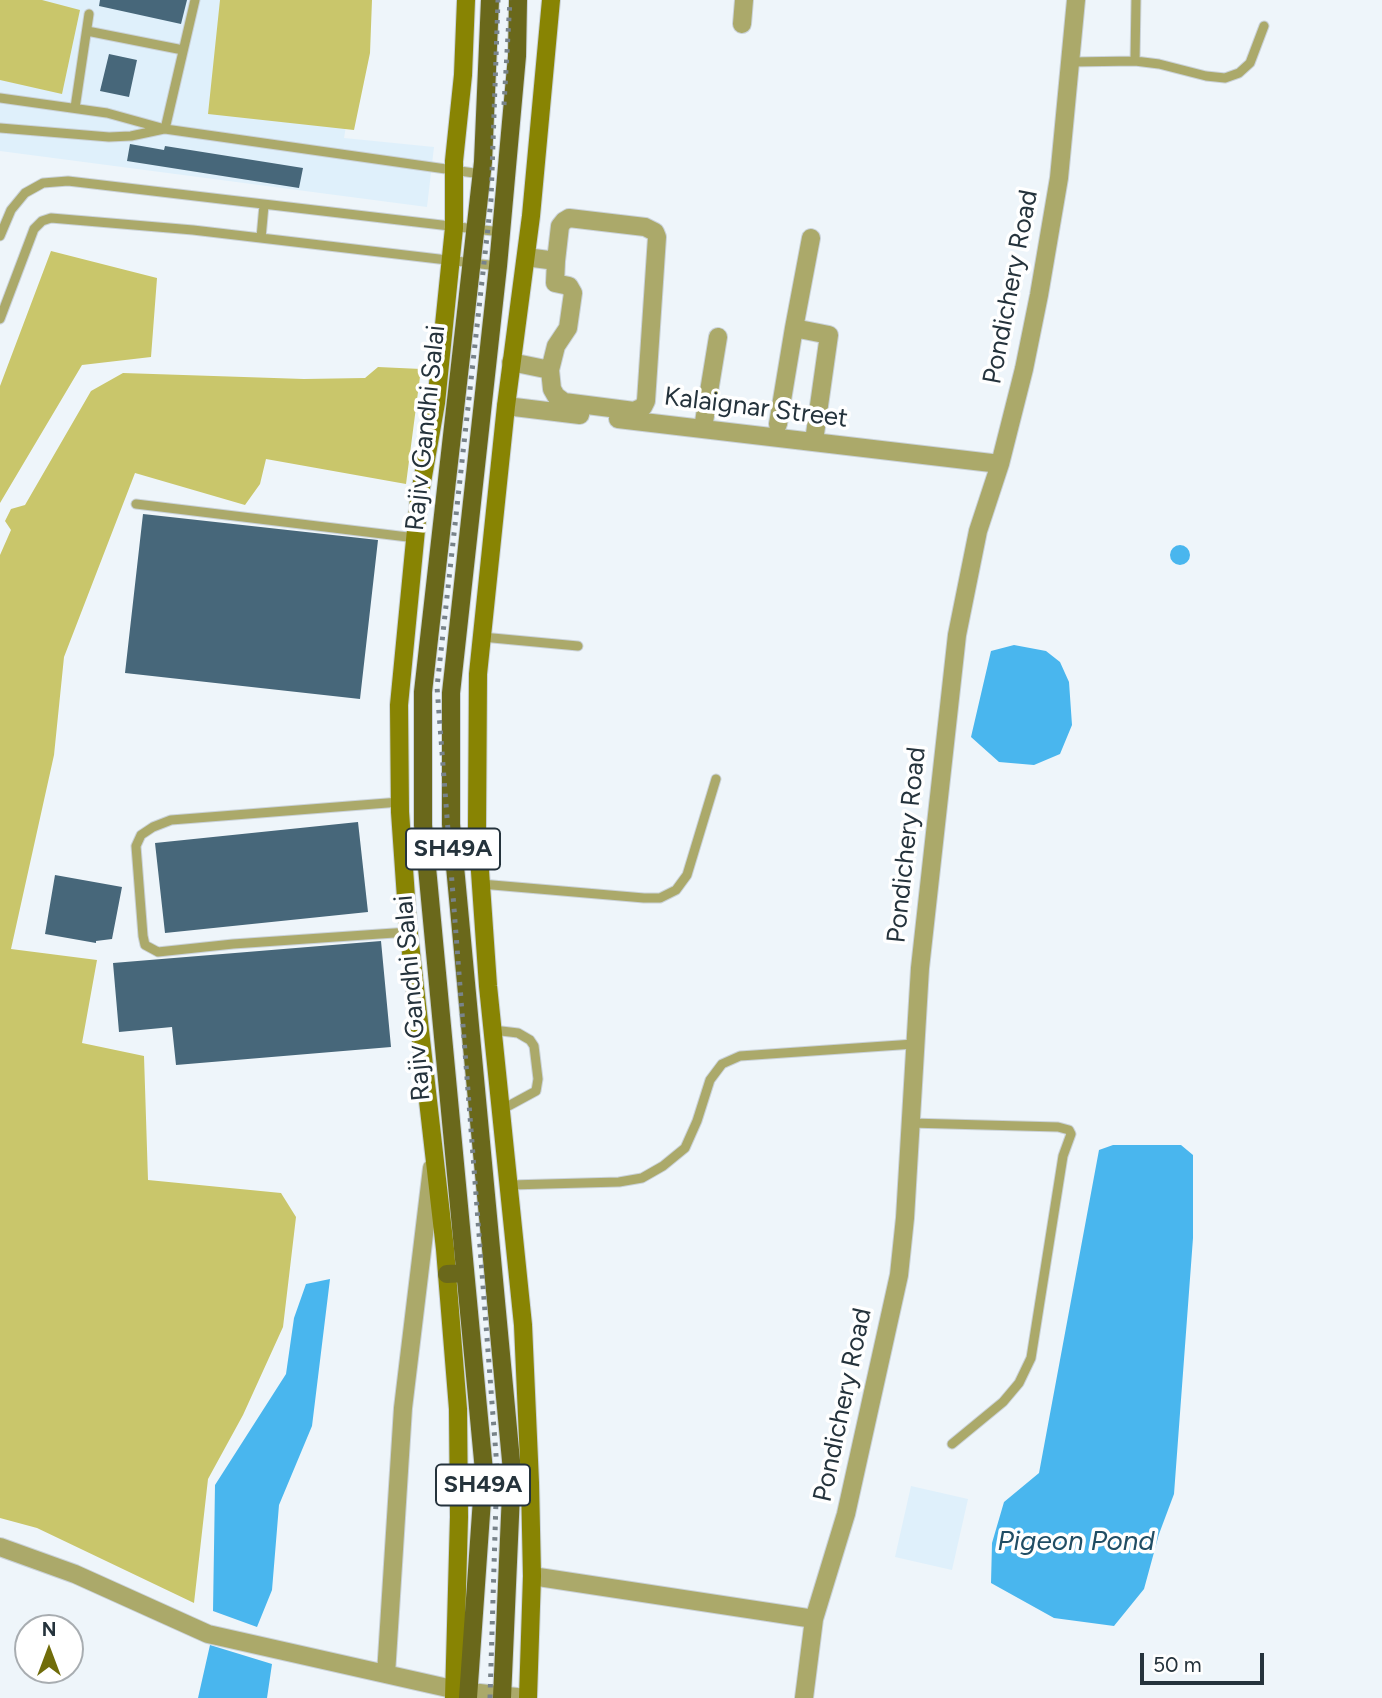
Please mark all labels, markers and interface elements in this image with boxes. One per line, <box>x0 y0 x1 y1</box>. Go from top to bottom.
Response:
street label: Pondichery Road <box>977 187 1045 387</box>
street label: Rajiv Gandhi Salai <box>400 324 452 532</box>
street label: Kalaignar Street <box>662 381 850 435</box>
street label: Pondichery Road <box>881 745 933 945</box>
road number: SH49A <box>406 828 500 870</box>
street label: Rajiv Gandhi Salai <box>388 894 438 1102</box>
street label: Pondichery Road <box>807 1305 879 1505</box>
road number: SH49A <box>436 1464 530 1506</box>
water label: Pigeon Pond <box>997 1525 1155 1559</box>
north arrow <box>14 1614 84 1684</box>
text: N <box>42 1618 56 1641</box>
scale bar <box>1144 1638 1268 1682</box>
text: 50 m <box>1153 1652 1202 1677</box>

